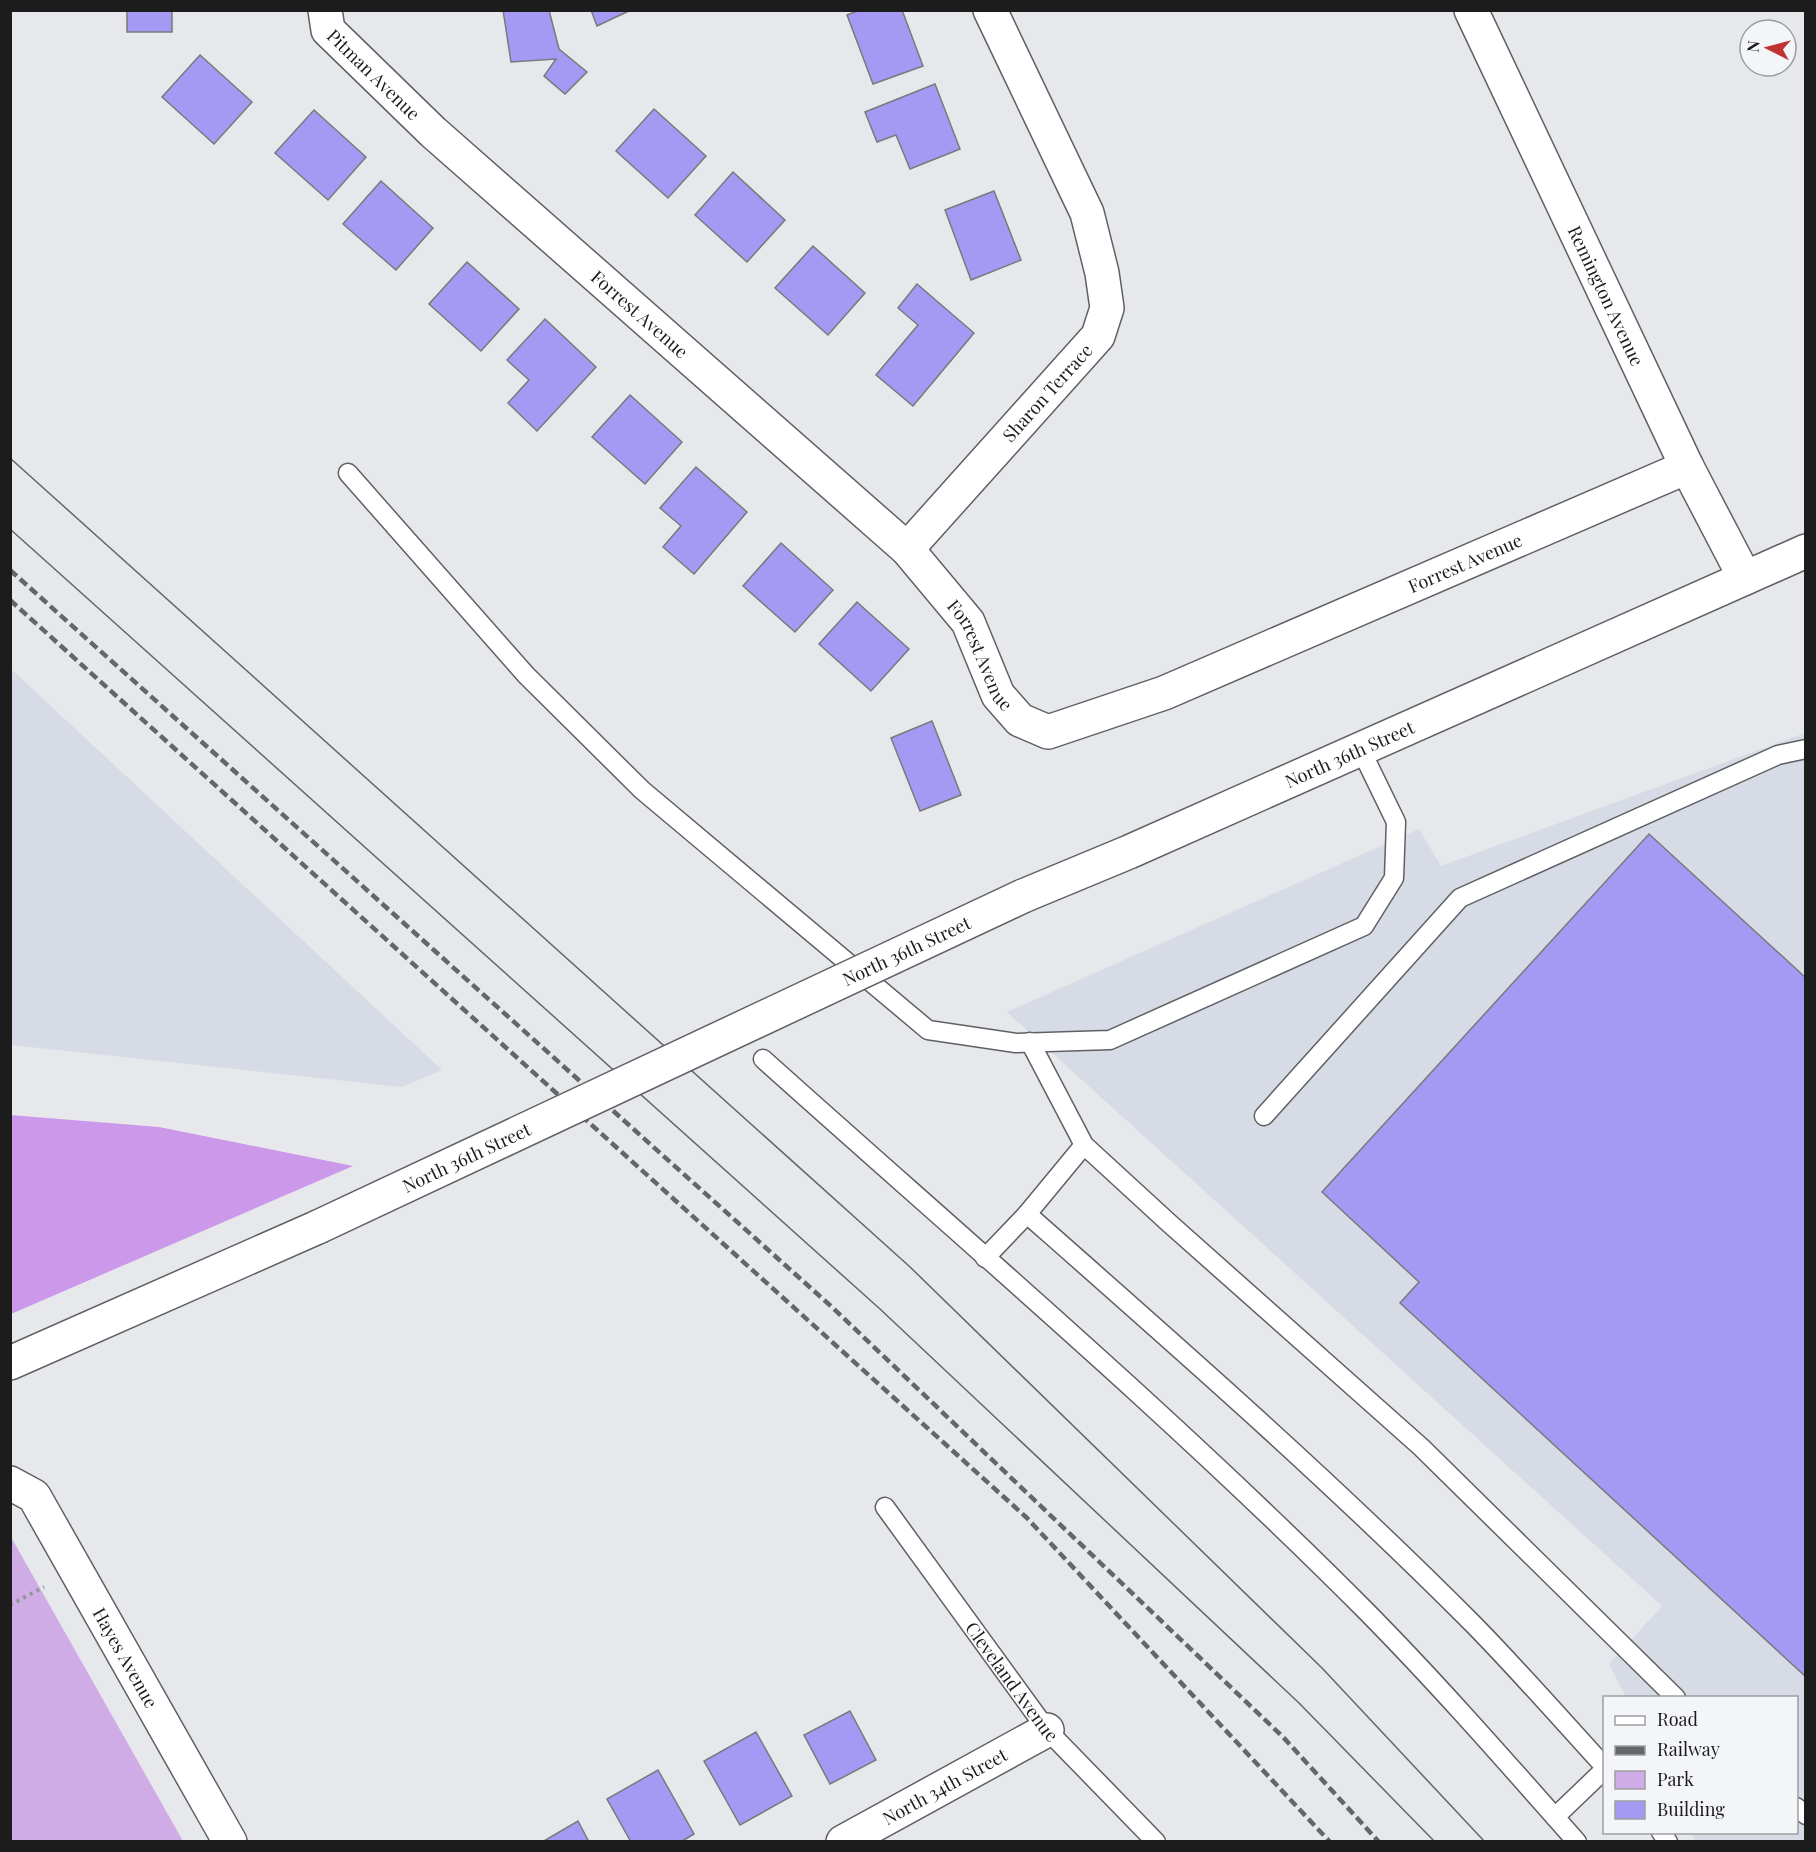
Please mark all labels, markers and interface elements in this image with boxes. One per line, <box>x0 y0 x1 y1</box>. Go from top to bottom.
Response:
north arrow <box>1738 18 1798 78</box>
street label: Pitman Avenue <box>322 24 426 125</box>
text: N <box>1742 39 1764 53</box>
street label: Remington Avenue <box>1563 222 1649 370</box>
street label: Forrest Avenue <box>586 265 693 363</box>
street label: Sharon Terrace <box>997 338 1098 447</box>
street label: Forrest Avenue <box>1404 528 1526 598</box>
street label: Forrest Avenue <box>942 594 1018 716</box>
street label: North 36th Street <box>1281 715 1418 793</box>
street label: North 36th Street <box>838 910 975 991</box>
street label: North 36th Street <box>398 1117 535 1198</box>
street label: Hayes Avenue <box>88 1603 164 1712</box>
street label: Cleveland Avenue <box>960 1617 1064 1747</box>
legend <box>1603 1696 1798 1834</box>
text: Road <box>1657 1707 1698 1731</box>
text: Railway <box>1657 1737 1720 1761</box>
street label: North 34th Street <box>878 1742 1012 1830</box>
text: Park <box>1657 1767 1694 1791</box>
text: Building <box>1657 1797 1725 1821</box>

